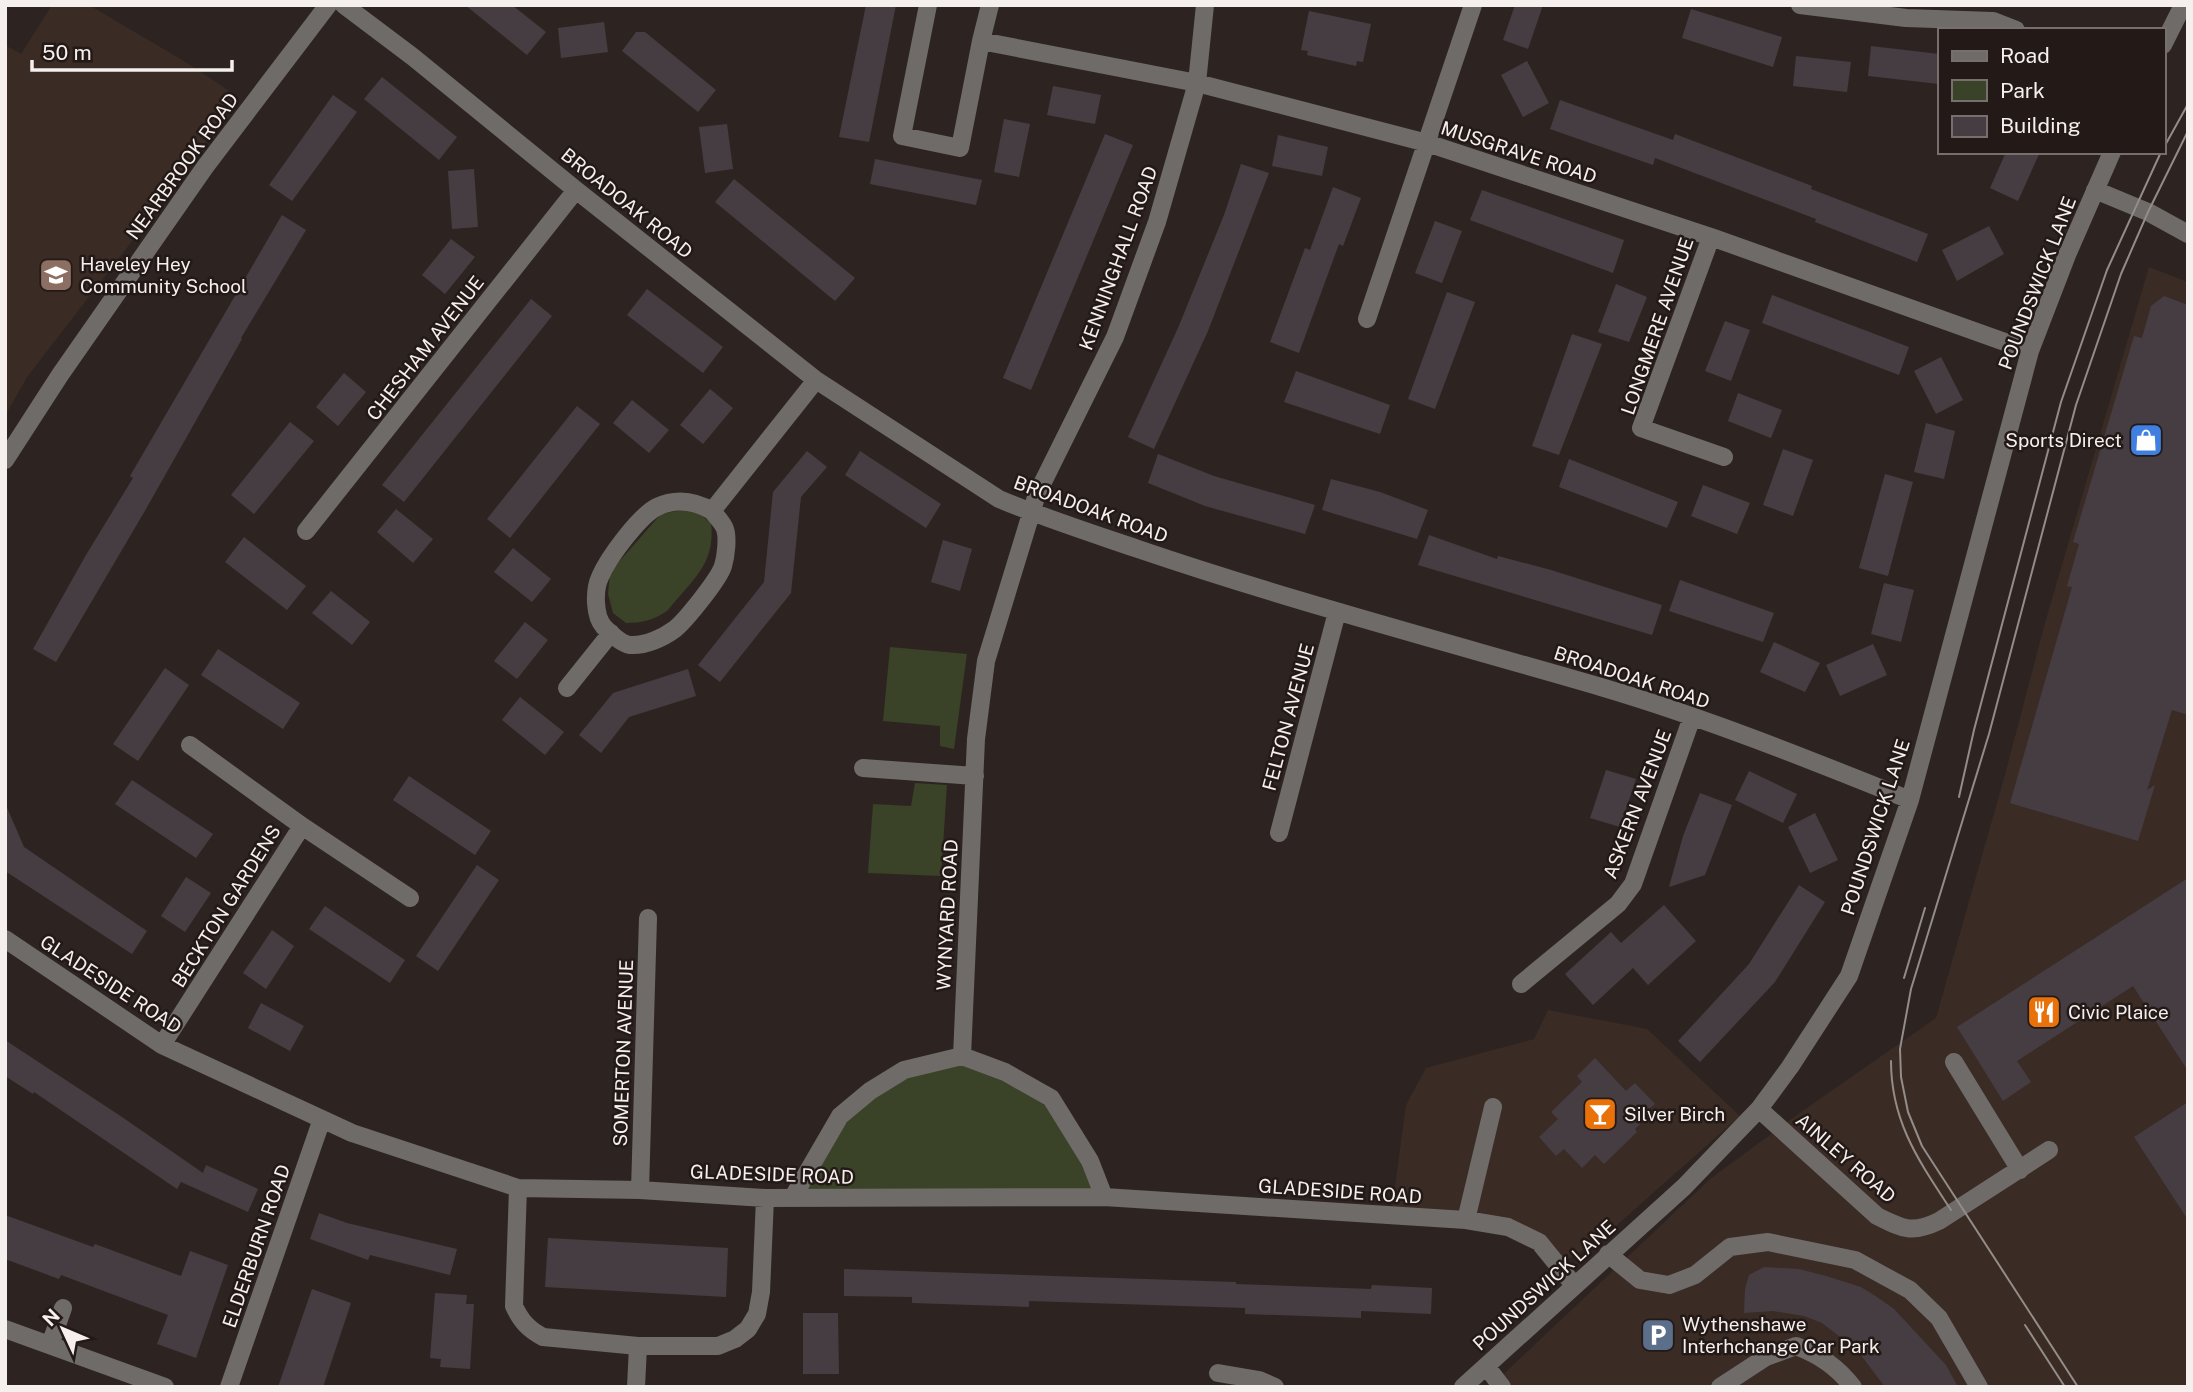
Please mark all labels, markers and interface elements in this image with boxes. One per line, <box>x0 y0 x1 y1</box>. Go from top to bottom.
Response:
scale bar <box>32 28 231 72</box>
legend <box>1938 28 2165 154</box>
text: 50 m <box>42 40 92 65</box>
text: Road <box>2000 43 2050 68</box>
text: Park <box>2000 78 2045 103</box>
street label: NEARBROOK ROAD <box>121 88 243 244</box>
text: Building <box>2000 113 2081 138</box>
street label: MUSGRAVE ROAD <box>1438 116 1600 188</box>
street label: BROADOAK ROAD <box>557 143 697 263</box>
street label: KENNINGHALL ROAD <box>1074 163 1162 353</box>
street label: POUNDSWICK LANE <box>1994 193 2080 373</box>
street label: LONGMERE AVENUE <box>1616 234 1698 418</box>
place label: Haveley Hey Community School <box>80 253 247 297</box>
school or university icon: Haveley Hey Community School <box>37 256 75 294</box>
street label: CHESHAM AVENUE <box>362 271 488 425</box>
shop icon: Sports Direct <box>2127 421 2165 459</box>
place label: Sports Direct <box>2005 429 2122 451</box>
street label: BROADOAK ROAD <box>1011 471 1171 547</box>
street label: FELTON AVENUE <box>1258 641 1318 793</box>
street label: BROADOAK ROAD <box>1551 641 1713 713</box>
street label: ASKERN AVENUE <box>1598 726 1676 882</box>
street label: POUNDSWICK LANE <box>1836 736 1914 918</box>
street label: BECKTON GARDENS <box>167 821 285 991</box>
street label: WYNYARD ROAD <box>932 839 962 991</box>
street label: GLADESIDE ROAD <box>36 930 186 1038</box>
street label: SOMERTON AVENUE <box>609 959 637 1147</box>
restaurant icon: Civic Plaice <box>2025 993 2063 1031</box>
place label: Civic Plaice <box>2068 1001 2169 1023</box>
bar icon: Silver Birch <box>1581 1095 1619 1133</box>
place label: Silver Birch <box>1624 1103 1725 1125</box>
street label: AINLEY ROAD <box>1792 1109 1900 1207</box>
street label: GLADESIDE ROAD <box>690 1160 854 1188</box>
street label: ELDERBURN ROAD <box>218 1161 294 1331</box>
street label: GLADESIDE ROAD <box>1257 1174 1423 1208</box>
street label: POUNDSWICK LANE <box>1468 1215 1620 1355</box>
north arrow <box>28 1294 98 1364</box>
text: N <box>38 1304 64 1330</box>
place label: Wythenshawe Interhchange Car Park <box>1682 1313 1880 1357</box>
parking icon: Wythenshawe Interhchange Car Park <box>1639 1316 1677 1354</box>

